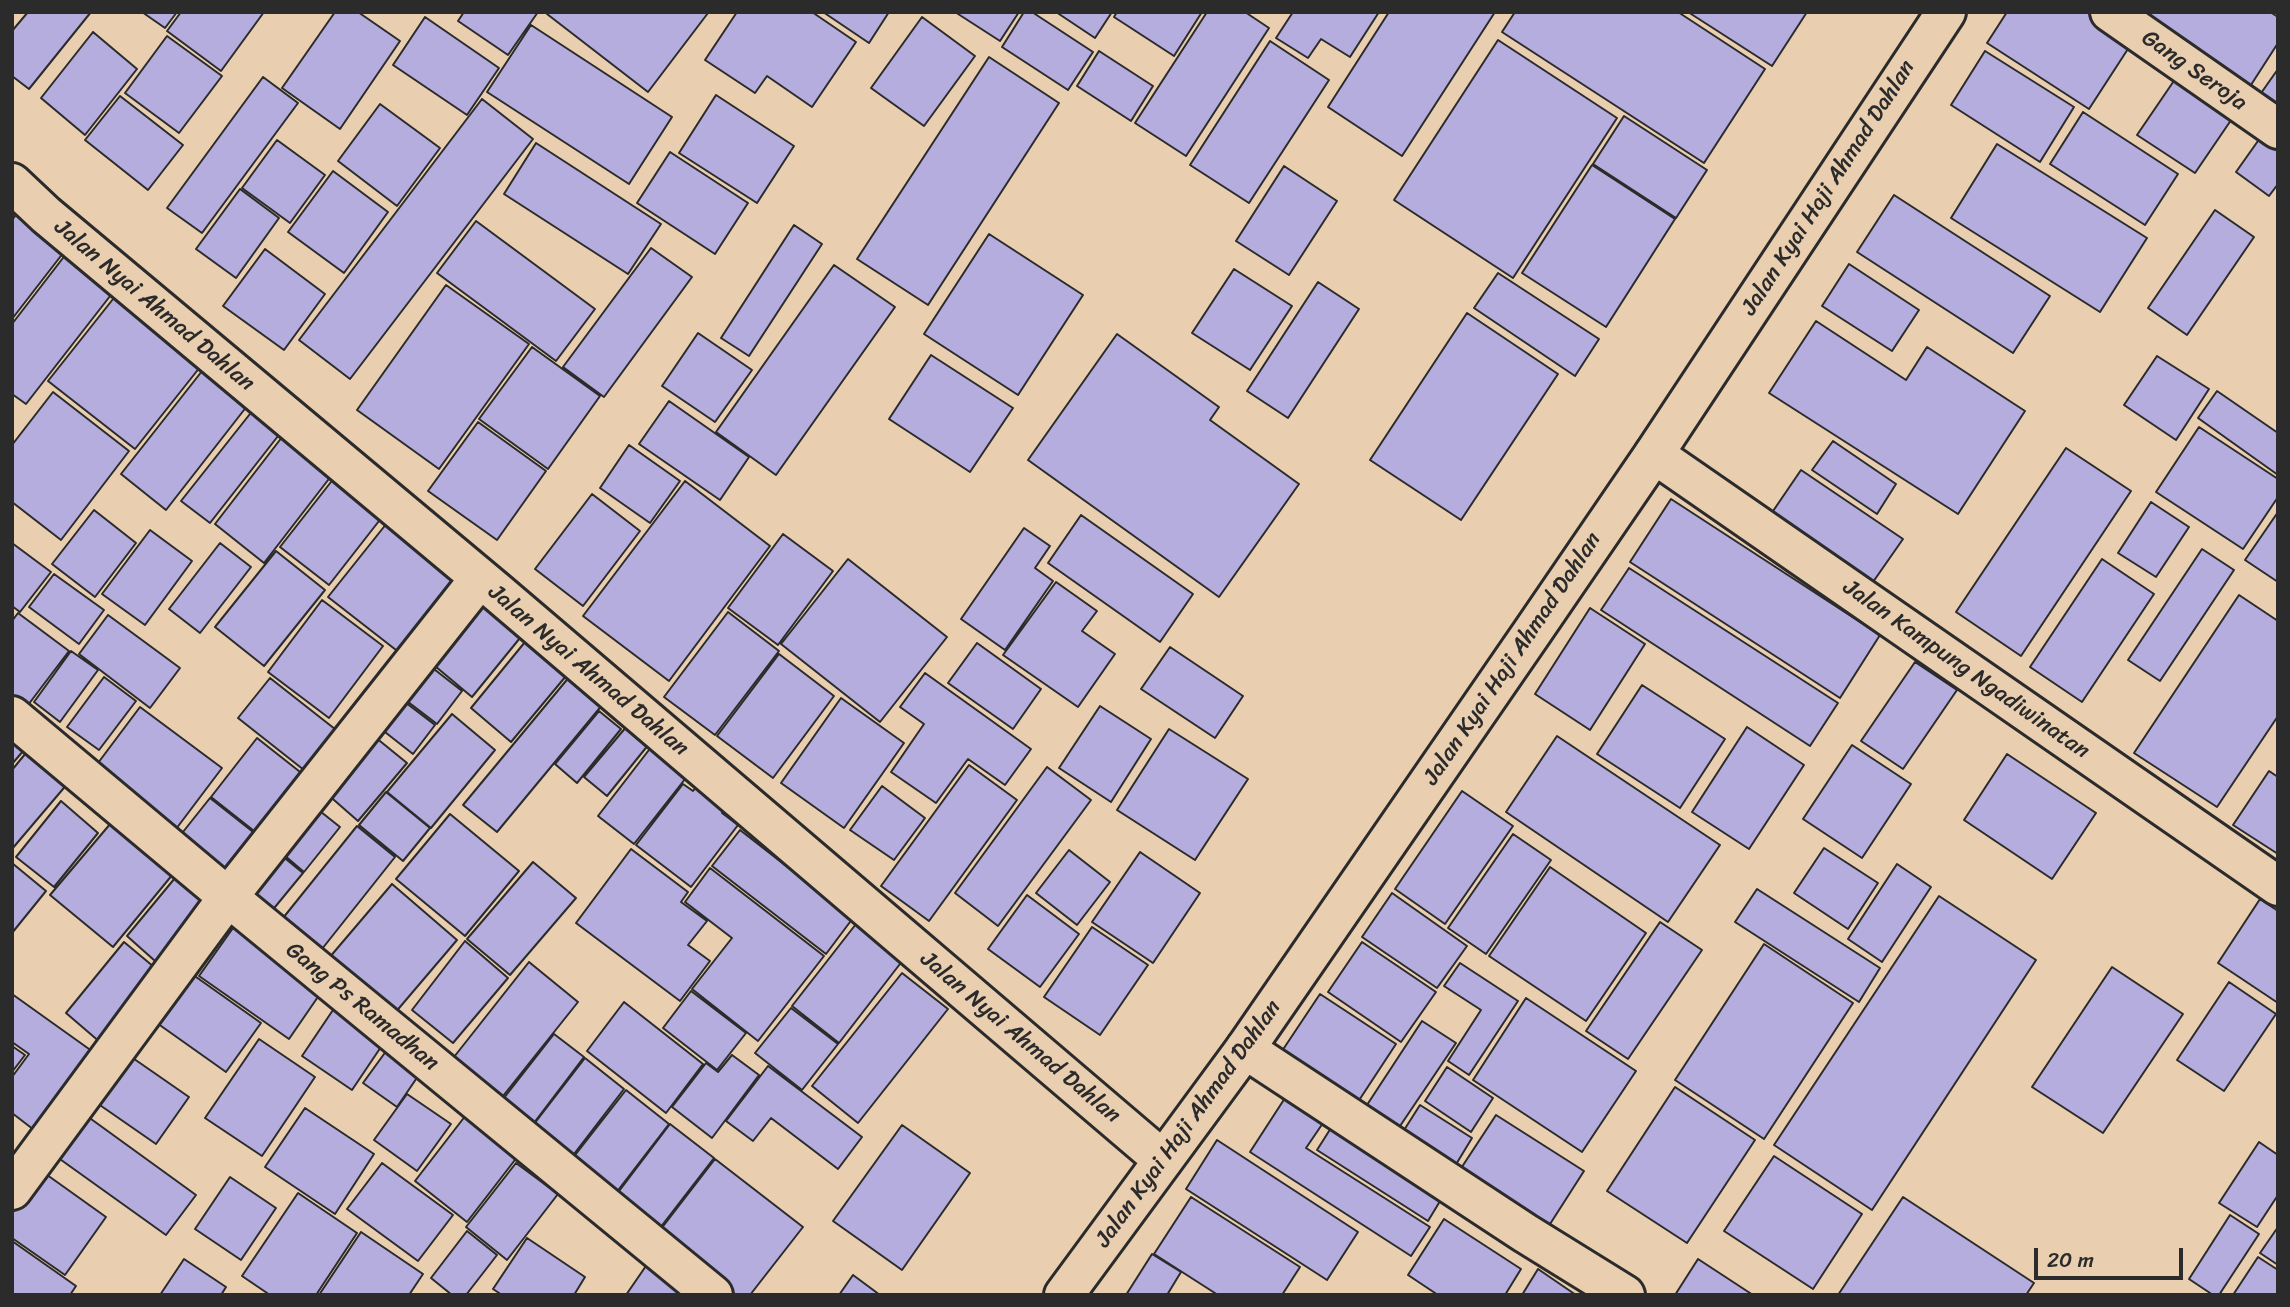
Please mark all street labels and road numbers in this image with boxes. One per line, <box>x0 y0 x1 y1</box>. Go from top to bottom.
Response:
street label: Gang Seroja <box>2136 25 2252 117</box>
street label: Jalan Kyai Haji Ahmad Dahlan <box>1736 55 1922 321</box>
street label: Jalan Nyai Ahmad Dahlan <box>48 214 260 398</box>
street label: Jalan Kyai Haji Ahmad Dahlan <box>1418 527 1608 791</box>
street label: Jalan Kampung Ngadiwinatan <box>1838 574 2094 766</box>
street label: Jalan Nyai Ahmad Dahlan <box>482 579 694 763</box>
street label: Gang Ps Ramadhan <box>280 937 444 1077</box>
street label: Jalan Nyai Ahmad Dahlan <box>914 946 1126 1130</box>
street label: Jalan Kyai Haji Ahmad Dahlan <box>1090 995 1288 1253</box>

